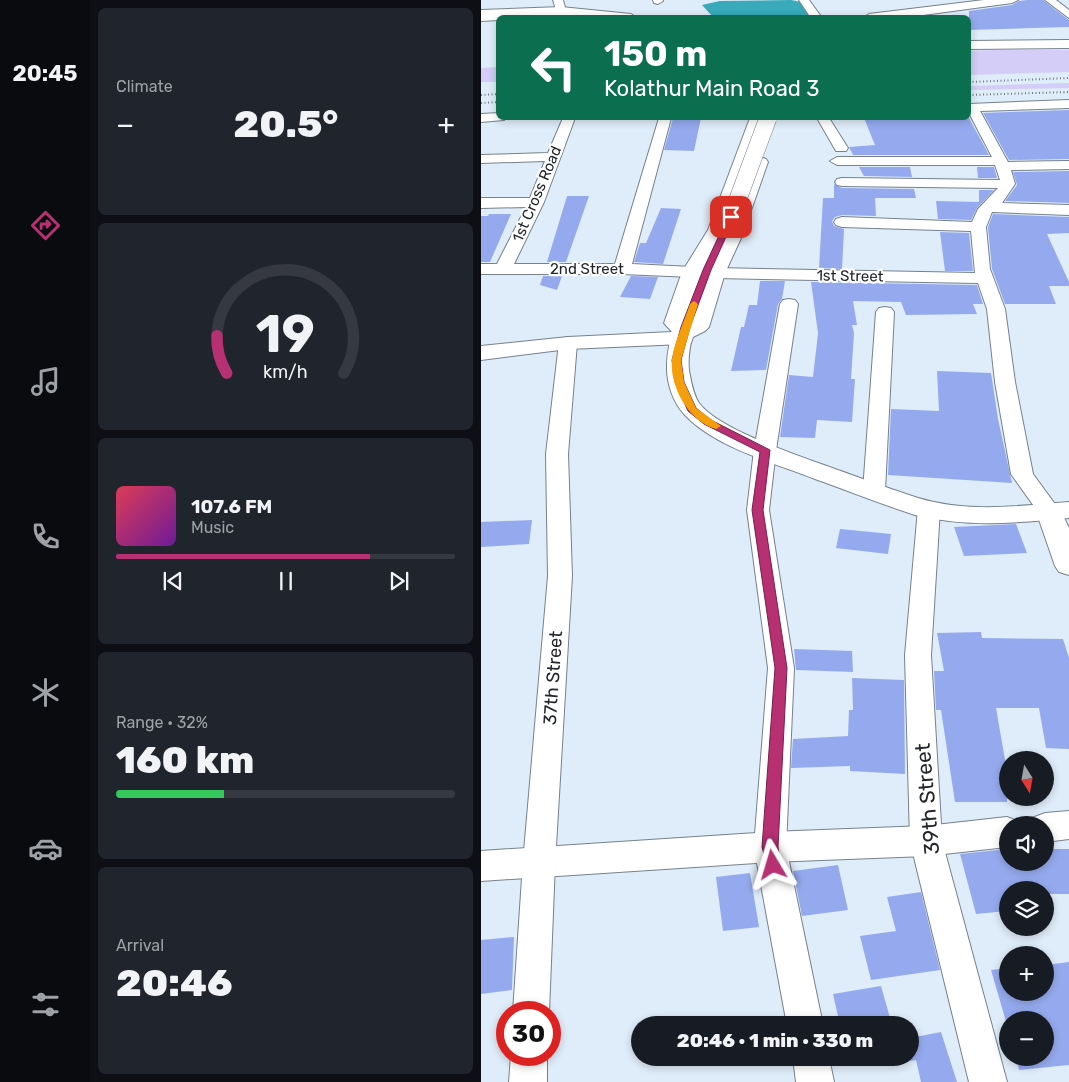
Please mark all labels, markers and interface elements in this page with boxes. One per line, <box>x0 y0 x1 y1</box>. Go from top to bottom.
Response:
text: 150 m <box>604 33 707 75</box>
icon: left <box>521 35 586 100</box>
text: 20:45 <box>13 60 77 87</box>
text: Kolathur Main Road 3 <box>604 75 819 102</box>
text: Climate <box>116 77 173 96</box>
text: 20.5° <box>233 101 338 147</box>
text: − <box>116 108 134 141</box>
text: + <box>438 108 455 141</box>
street label: 1st Cross Road <box>509 143 565 245</box>
pin <box>710 196 752 238</box>
icon: arrive <box>717 203 745 231</box>
icon: directions <box>28 208 63 243</box>
street label: 2nd Street <box>550 260 624 278</box>
street label: 1st Street <box>816 266 884 286</box>
text: 19 <box>256 303 315 365</box>
text: km/h <box>263 361 308 382</box>
icon: music <box>28 364 63 399</box>
text: 107.6 FM <box>191 495 272 518</box>
text: Music <box>191 518 234 537</box>
icon: phone <box>28 519 63 554</box>
icon: previous <box>159 567 187 595</box>
icon: pause <box>272 567 300 595</box>
icon: next <box>385 567 413 595</box>
street label: 37th Street <box>539 630 567 726</box>
icon: climate <box>28 675 63 710</box>
text: Range · 32% <box>116 713 208 732</box>
text: 160 km <box>116 737 254 783</box>
street label: 39th Street <box>910 742 944 856</box>
north arrow <box>999 751 1053 806</box>
map controls <box>999 751 1054 1066</box>
button: sound <box>999 816 1054 871</box>
icon: car <box>28 831 63 866</box>
position arrow <box>746 838 798 890</box>
button: layers <box>999 881 1054 936</box>
text: Arrival <box>116 936 164 955</box>
button: + <box>999 946 1054 1001</box>
text: 20:46 <box>116 960 232 1006</box>
icon: filters <box>28 987 63 1022</box>
speed limit sign: 30 <box>496 1001 561 1066</box>
button: − <box>999 1011 1054 1066</box>
text: 20:46 · 1 min · 330 m <box>677 1029 873 1052</box>

